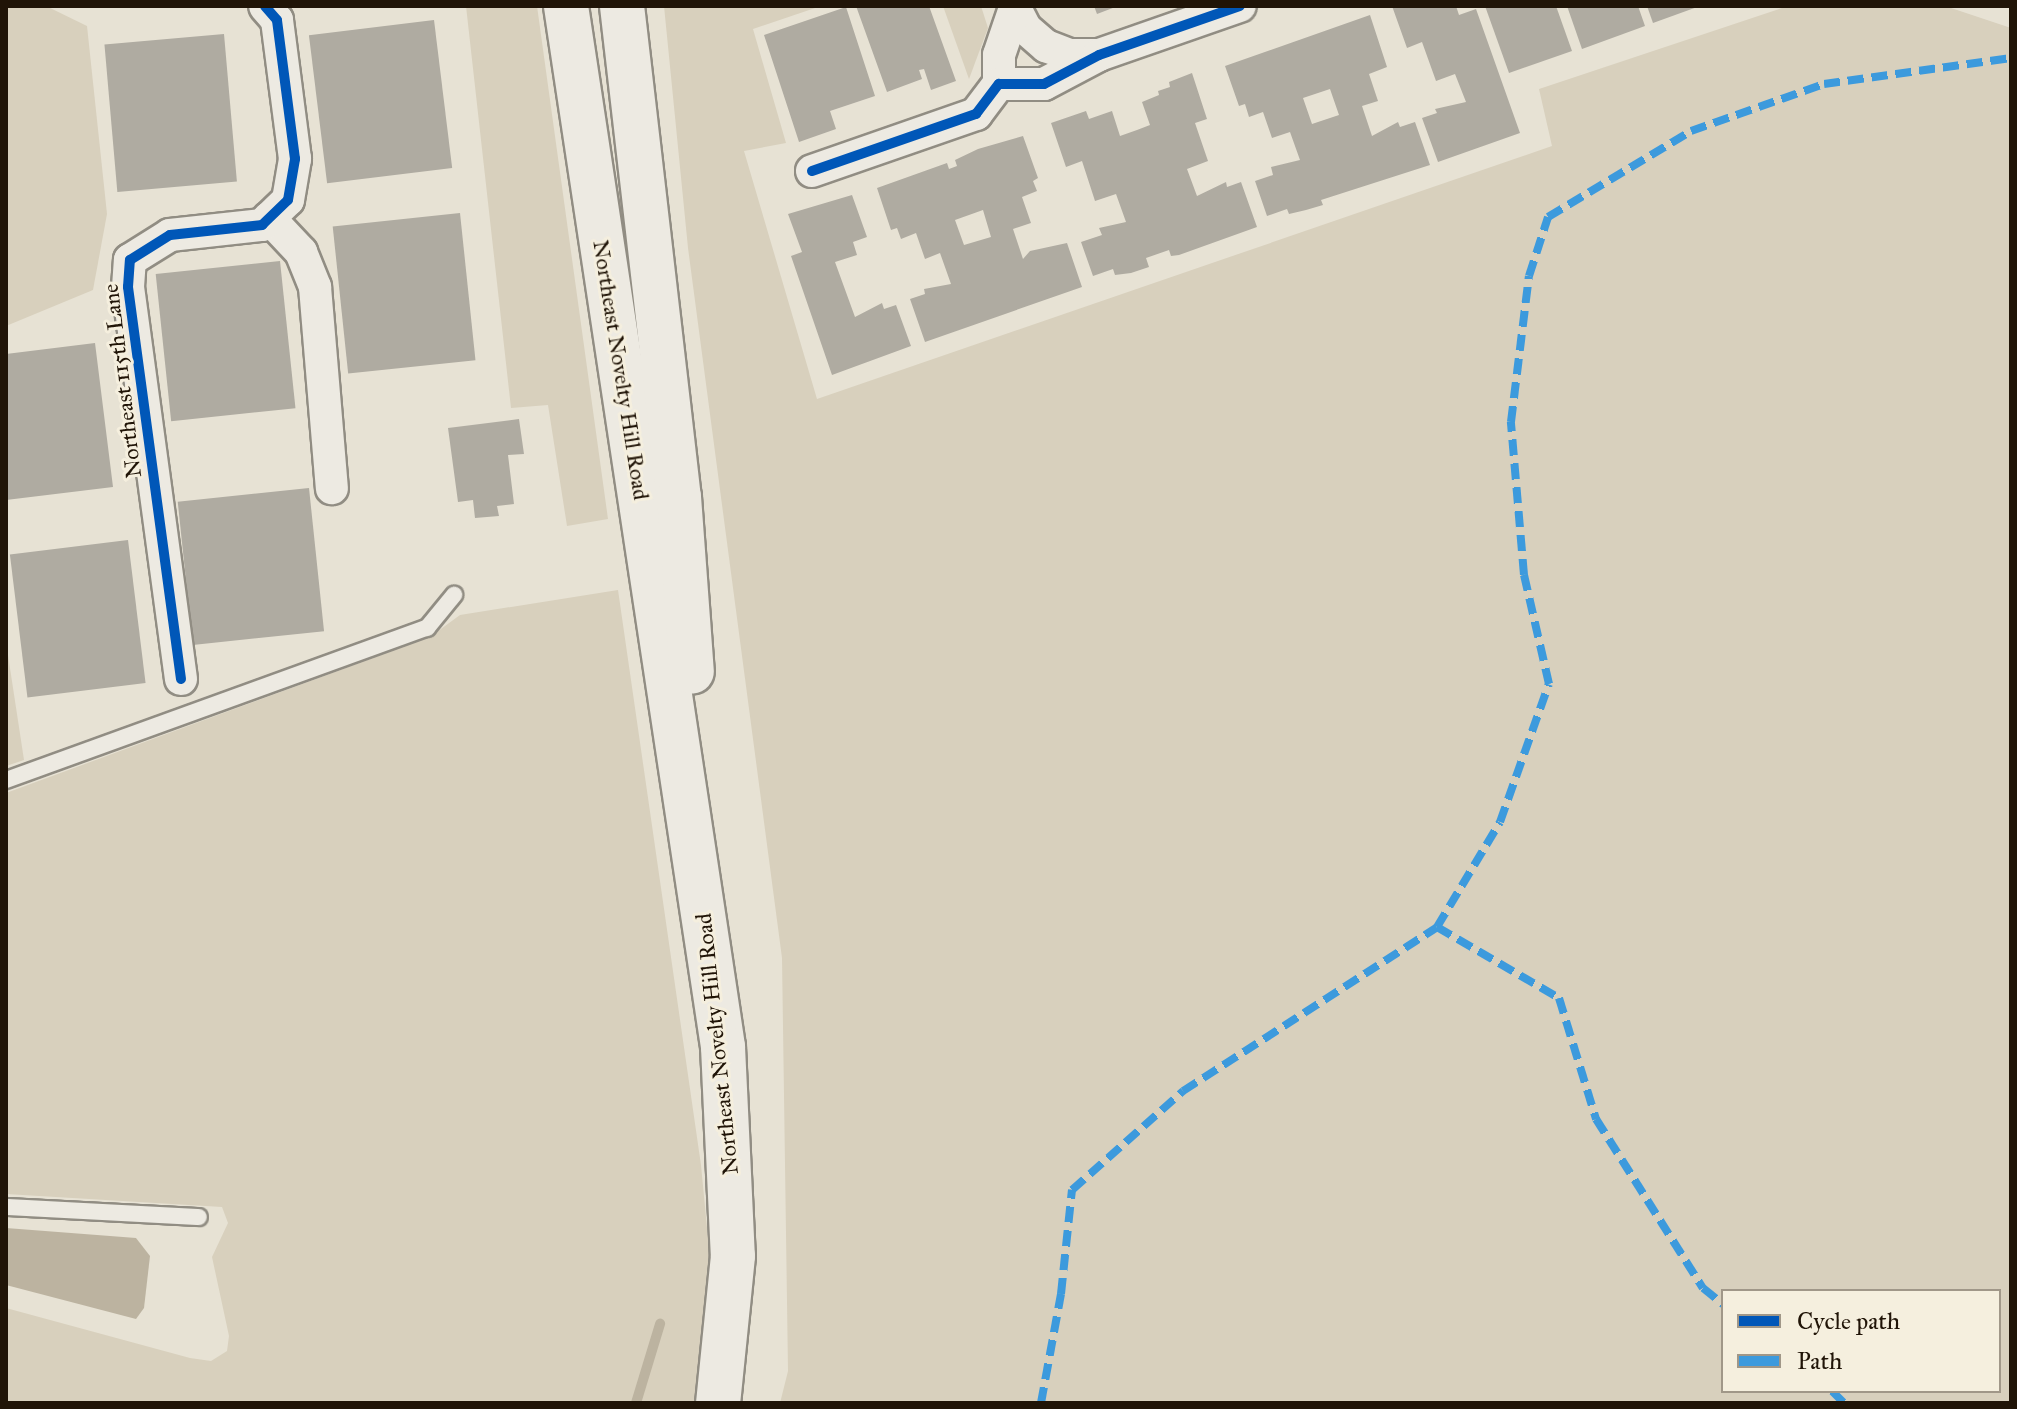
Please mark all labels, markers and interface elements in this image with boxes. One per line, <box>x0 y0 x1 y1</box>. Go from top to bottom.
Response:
street label: Northeast Novelty Hill Road <box>587 238 655 502</box>
street label: Northeast 115th Lane <box>97 282 147 480</box>
street label: Northeast Novelty Hill Road <box>690 912 744 1176</box>
legend <box>1721 1289 2001 1393</box>
text: Cycle path <box>1797 1306 1900 1336</box>
text: Path <box>1797 1346 1842 1376</box>

